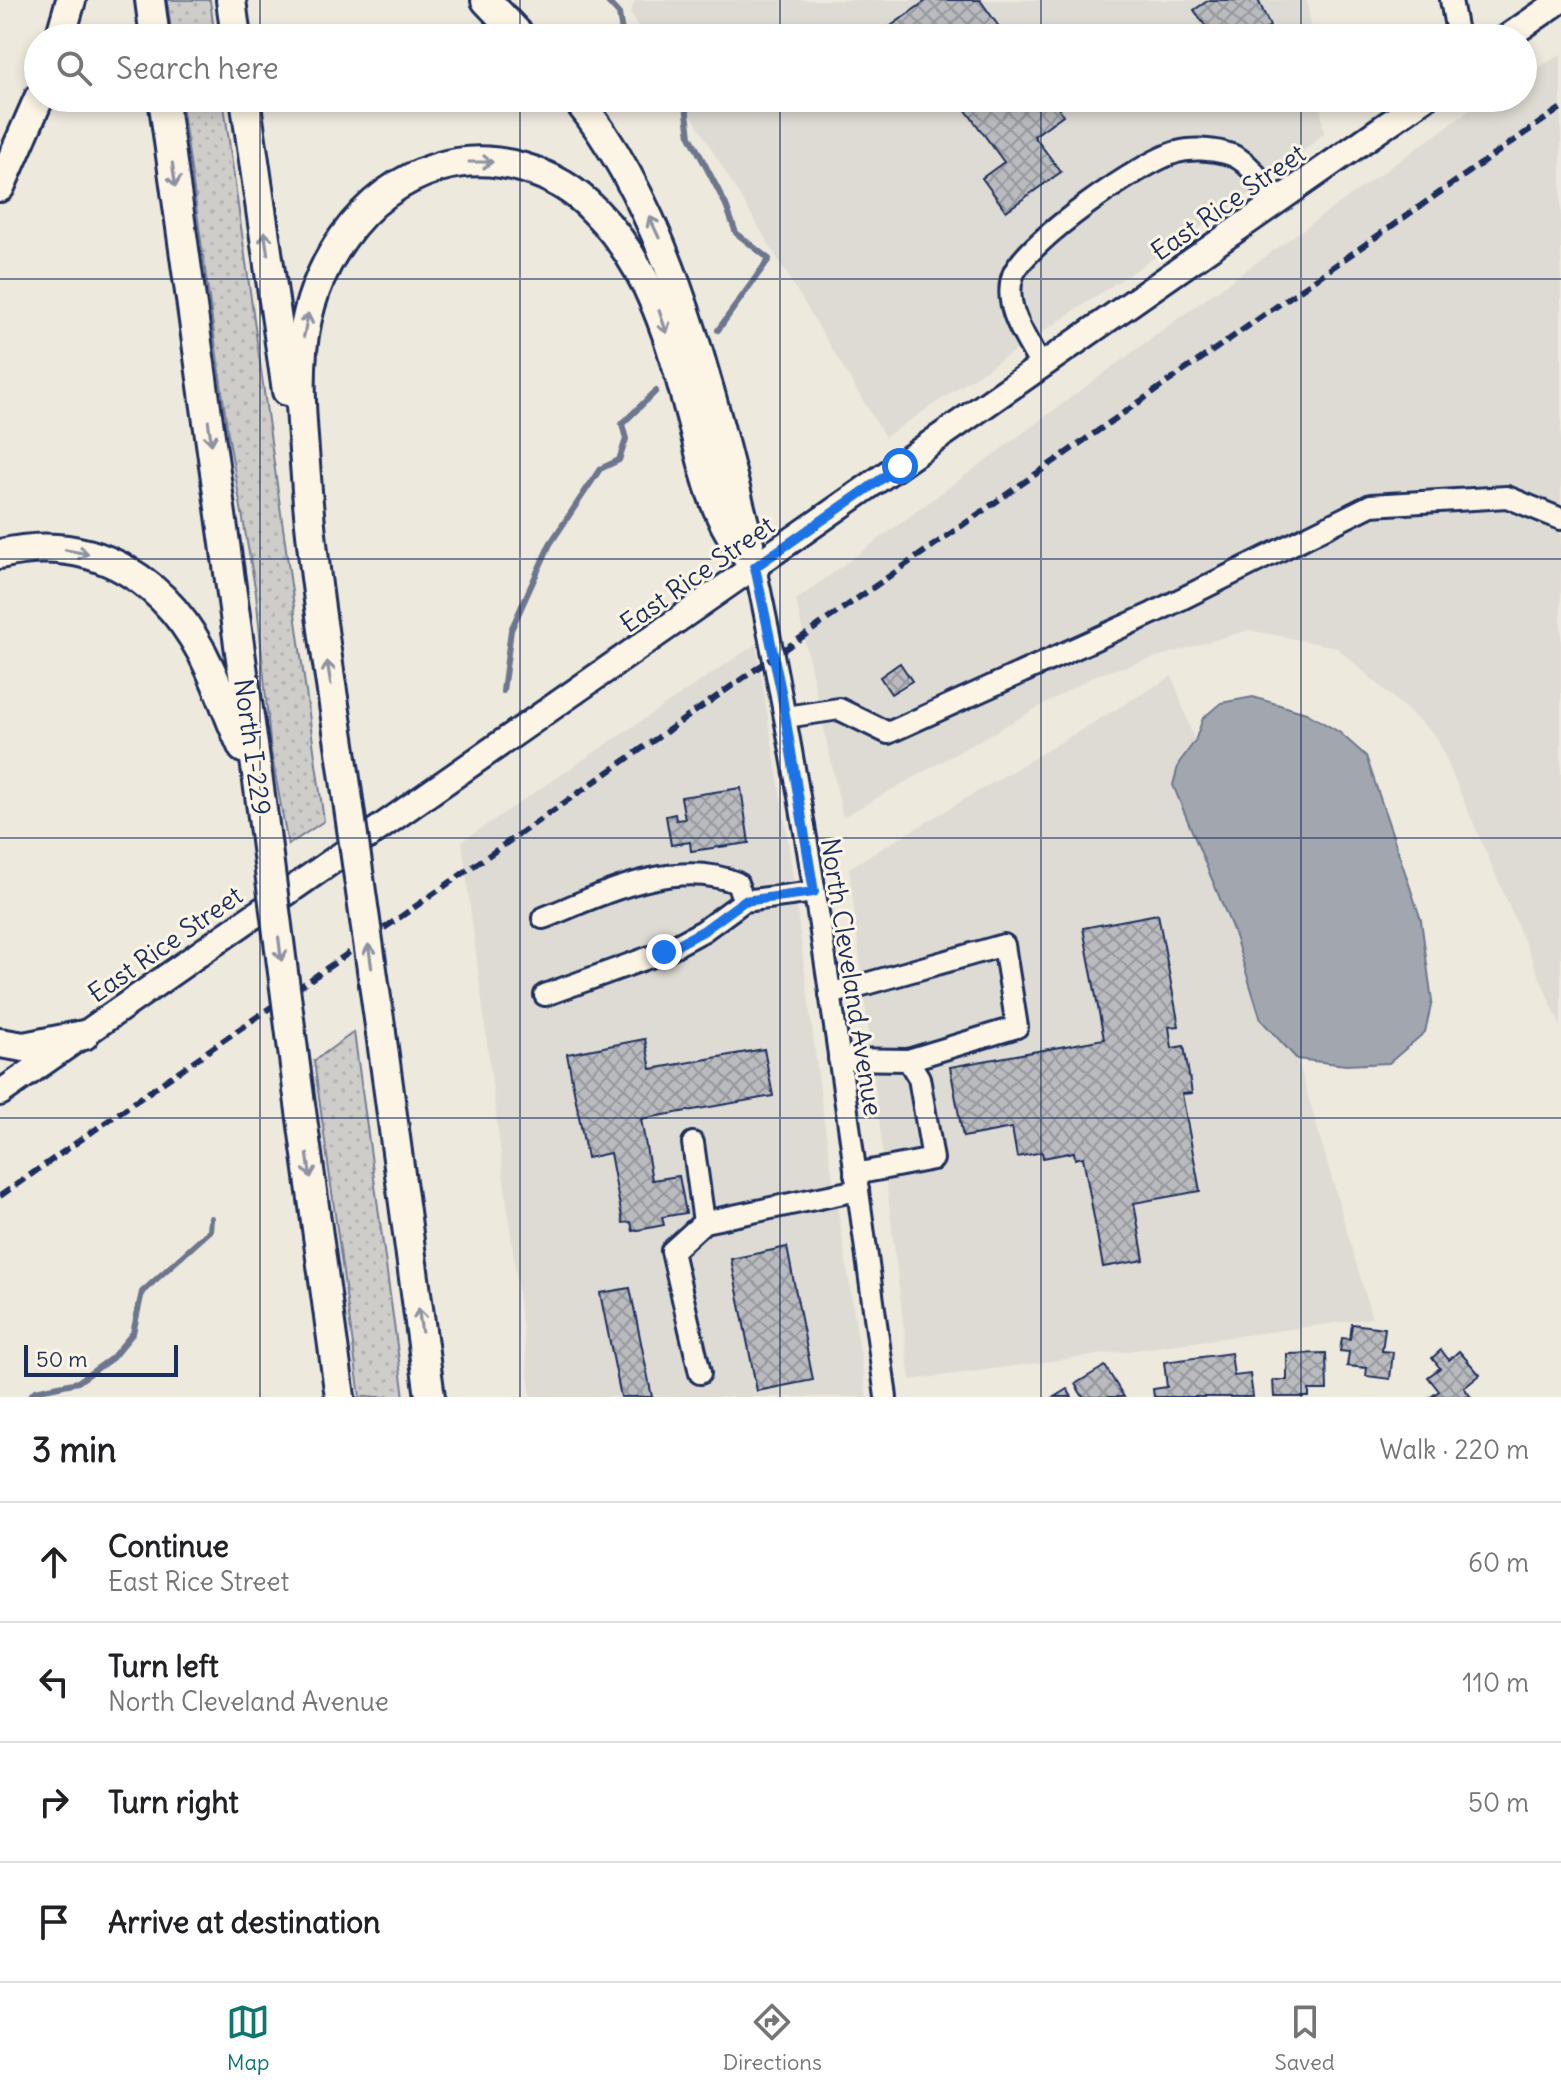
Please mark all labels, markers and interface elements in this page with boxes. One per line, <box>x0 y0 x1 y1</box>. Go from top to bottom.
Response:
search box <box>24 24 1537 112</box>
icon: search <box>52 46 96 90</box>
text: Search here <box>116 49 279 87</box>
street label: East Rice Street <box>1144 136 1312 267</box>
one-way arrow <box>467 154 494 170</box>
one-way arrow <box>167 162 182 187</box>
one-way arrow <box>646 215 661 239</box>
one-way arrow <box>258 231 273 257</box>
one-way arrow <box>657 309 671 334</box>
one-way arrow <box>300 313 315 338</box>
one-way arrow <box>203 420 218 445</box>
route start <box>882 448 918 484</box>
street label: East Rice Street <box>613 508 781 639</box>
one-way arrow <box>64 545 90 560</box>
one-way arrow <box>321 661 336 687</box>
street label: North I-229 <box>227 677 279 817</box>
street label: North Cleveland Avenue <box>814 836 890 1118</box>
street label: East Rice Street <box>81 878 249 1009</box>
route end <box>646 934 682 970</box>
one-way arrow <box>273 936 288 962</box>
one-way arrow <box>362 944 377 969</box>
one-way arrow <box>302 1153 317 1178</box>
one-way arrow <box>412 1308 427 1333</box>
scale bar <box>24 1341 178 1377</box>
text: 50 m <box>36 1345 88 1373</box>
text: 3 min <box>32 1428 117 1471</box>
text: Walk · 220 m <box>1380 1433 1529 1466</box>
text: Continue <box>108 1527 229 1565</box>
icon: ahead <box>32 1540 76 1584</box>
text: 60 m <box>1468 1546 1529 1579</box>
text: East Rice Street <box>108 1565 289 1598</box>
text: Turn left <box>108 1647 219 1685</box>
icon: left <box>32 1660 76 1704</box>
text: 110 m <box>1462 1666 1529 1699</box>
text: North Cleveland Avenue <box>108 1685 389 1718</box>
icon: right <box>32 1780 76 1824</box>
text: Turn right <box>108 1783 239 1821</box>
text: 50 m <box>1468 1786 1529 1819</box>
icon: arrive <box>32 1900 76 1944</box>
text: Arrive at destination <box>108 1903 380 1941</box>
tab: Map <box>226 2000 270 2076</box>
tab: Directions <box>723 2000 822 2076</box>
tab: Saved <box>1274 2000 1335 2076</box>

